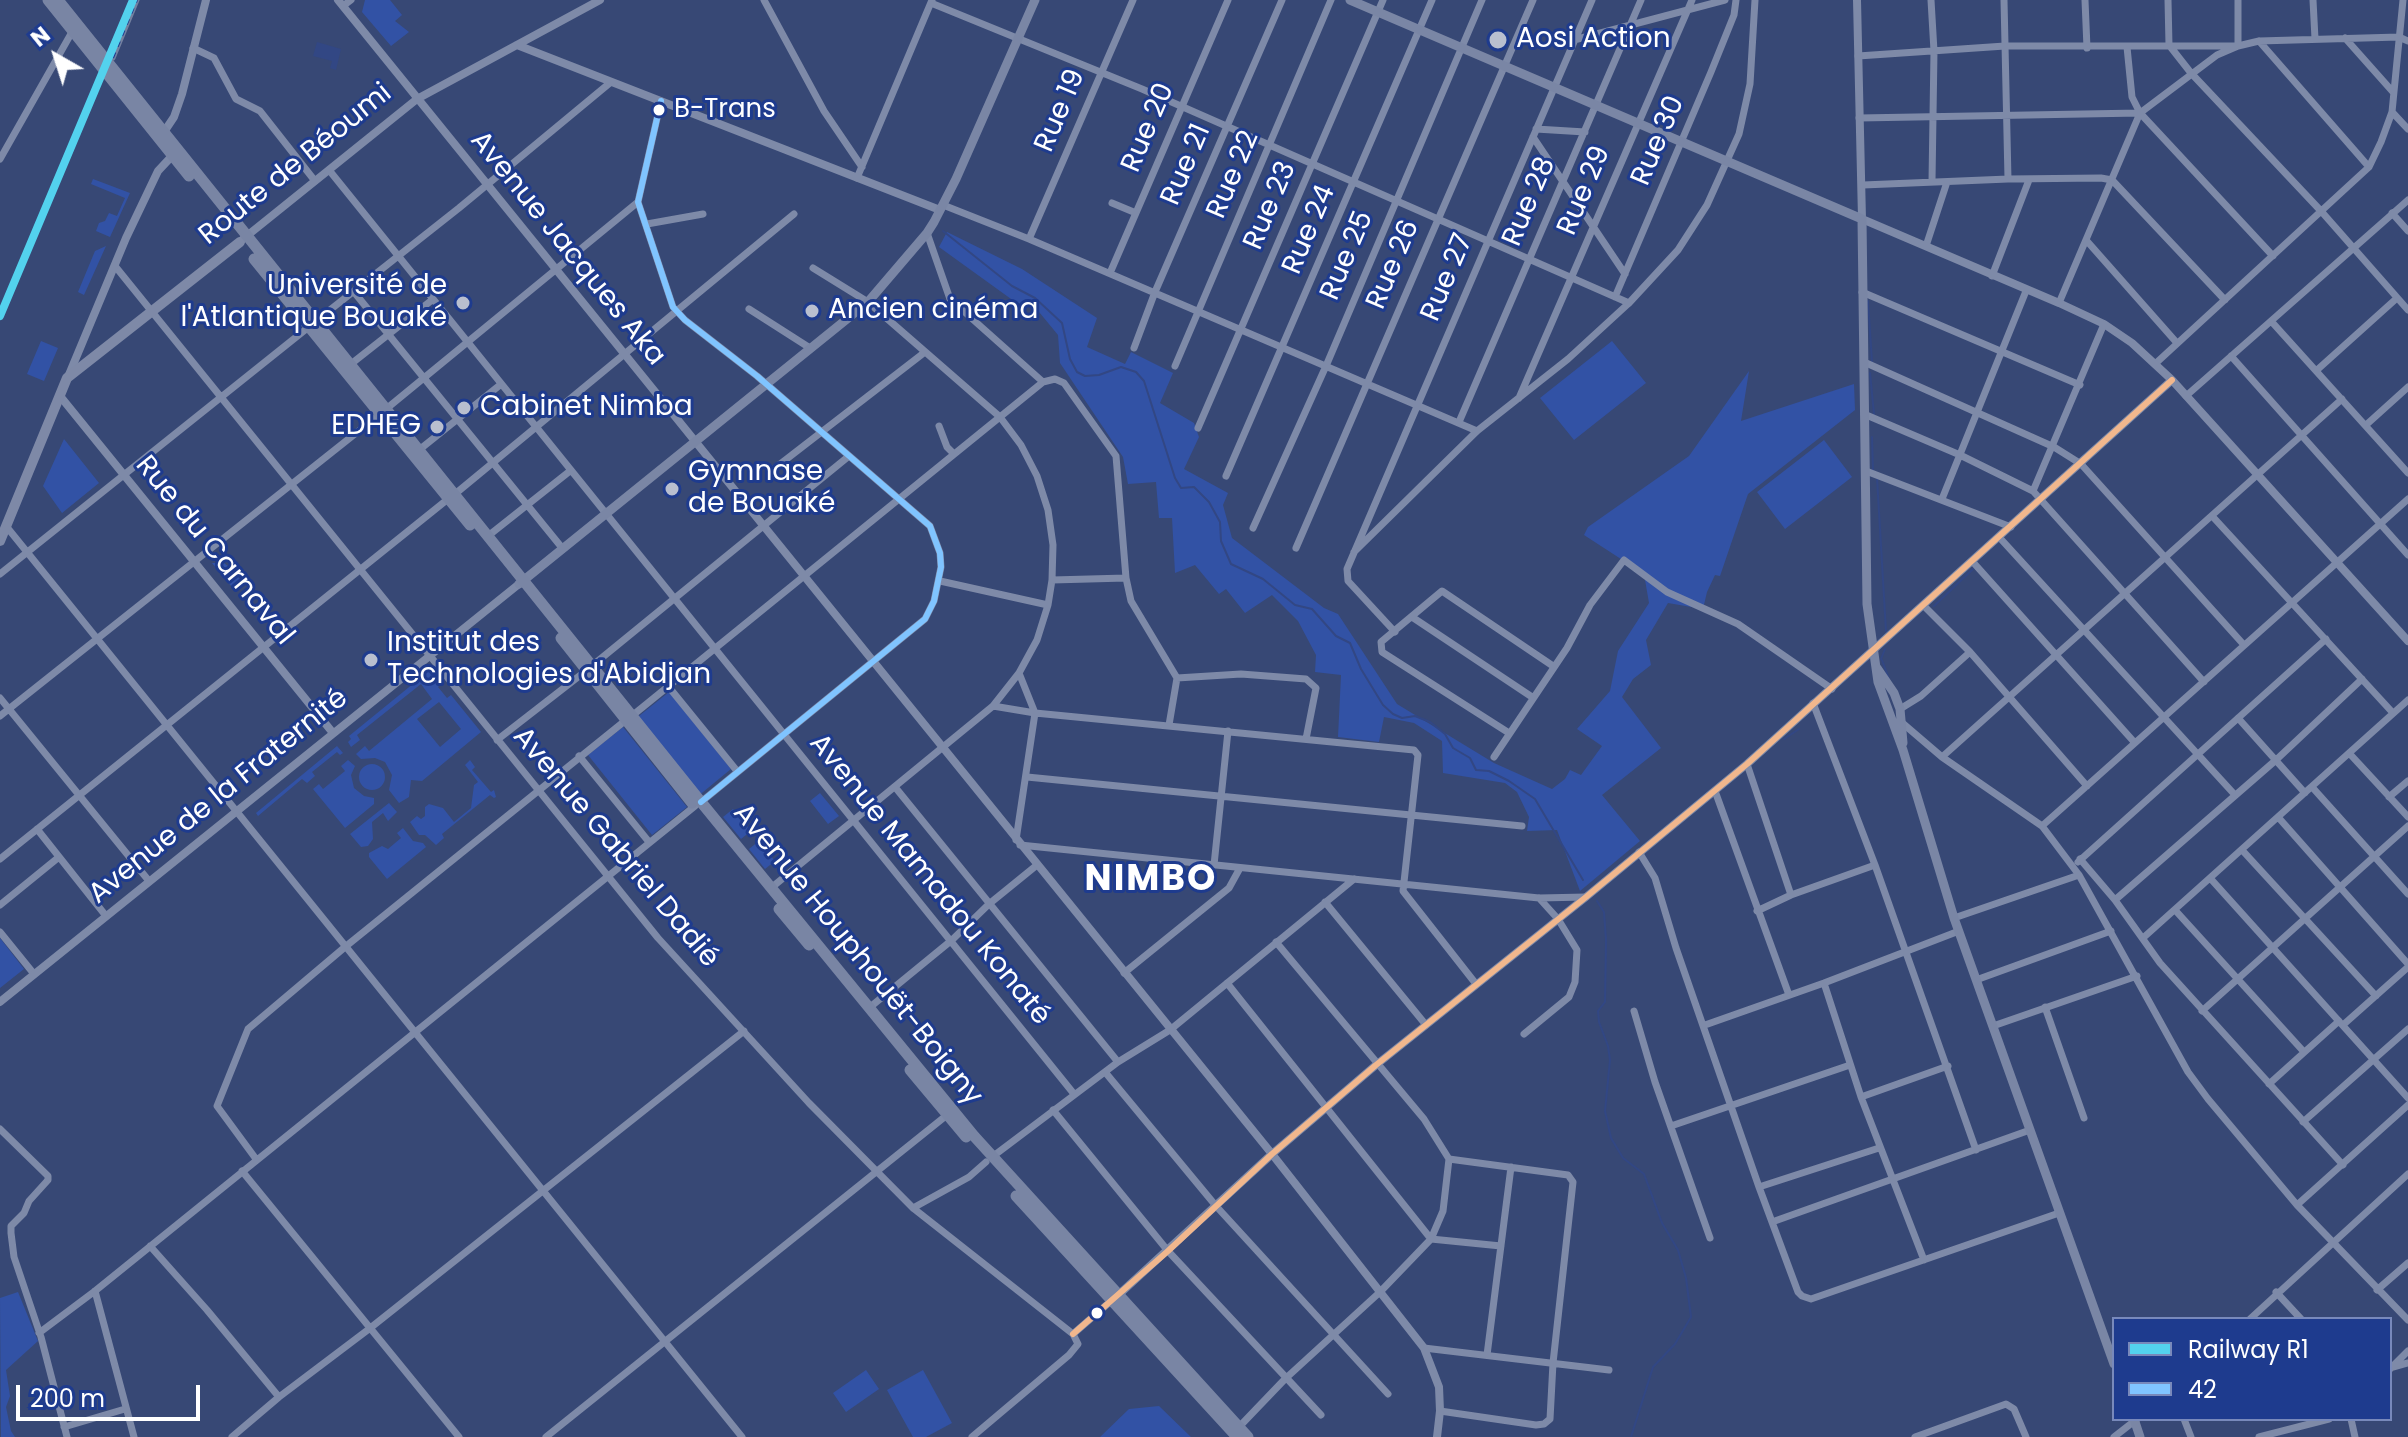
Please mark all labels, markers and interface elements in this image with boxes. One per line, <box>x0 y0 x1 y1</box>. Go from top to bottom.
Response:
north arrow <box>16 16 96 96</box>
text: N <box>24 20 57 54</box>
place label: Aosi Action <box>1516 23 1671 57</box>
marker: Aosi Action <box>1487 29 1509 51</box>
street label: Rue 19 <box>1029 65 1093 157</box>
street label: Route de Béoumi <box>193 77 399 253</box>
street label: Rue 20 <box>1115 78 1183 178</box>
street label: Rue 30 <box>1625 91 1693 191</box>
place label: B-Trans <box>674 94 776 126</box>
marker: B-Trans <box>651 102 667 118</box>
street label: Rue 21 <box>1155 119 1219 211</box>
street label: Avenue Jacques Aka <box>462 125 672 373</box>
street label: Rue 22 <box>1201 126 1267 224</box>
street label: Rue 29 <box>1551 141 1619 241</box>
street label: Rue 28 <box>1496 152 1564 252</box>
street label: Rue 23 <box>1237 157 1305 255</box>
street label: Rue 24 <box>1276 180 1344 280</box>
street label: Rue 25 <box>1314 206 1382 306</box>
street label: Rue 26 <box>1360 215 1428 315</box>
street label: Rue 27 <box>1415 229 1481 327</box>
place label: Université de l'Atlantique Bouaké <box>180 270 447 336</box>
marker: Université de l'Atlantique Bouaké <box>454 294 472 312</box>
place label: Ancien cinéma <box>828 294 1038 328</box>
marker: Ancien cinéma <box>803 302 821 320</box>
place label: Cabinet Nimba <box>480 391 693 425</box>
marker: Cabinet Nimba <box>455 399 473 417</box>
place label: EDHEG <box>331 410 421 444</box>
marker: EDHEG <box>428 418 446 436</box>
street label: Rue du Carnaval <box>127 450 301 652</box>
place label: Gymnase de Bouaké <box>688 456 835 522</box>
marker: Gymnase de Bouaké <box>663 480 681 498</box>
place label: Institut des Technologies d'Abidjan <box>387 627 711 693</box>
marker: Institut des Technologies d'Abidjan <box>362 651 380 669</box>
street label: Avenue de la Fraternité <box>83 682 355 912</box>
street label: Avenue Gabriel Dadié <box>505 721 725 975</box>
street label: Avenue Mamadou Konaté <box>801 728 1057 1032</box>
street label: Avenue Houphouët-Boigny <box>725 798 989 1112</box>
district label: NIMBO <box>1085 859 1217 903</box>
unlabelled marker <box>1089 1305 1105 1321</box>
legend <box>2112 1317 2392 1421</box>
text: Railway R1 <box>2188 1333 2309 1366</box>
scale bar <box>20 1369 204 1419</box>
text: 42 <box>2188 1373 2217 1406</box>
text: 200 m <box>30 1382 105 1415</box>

